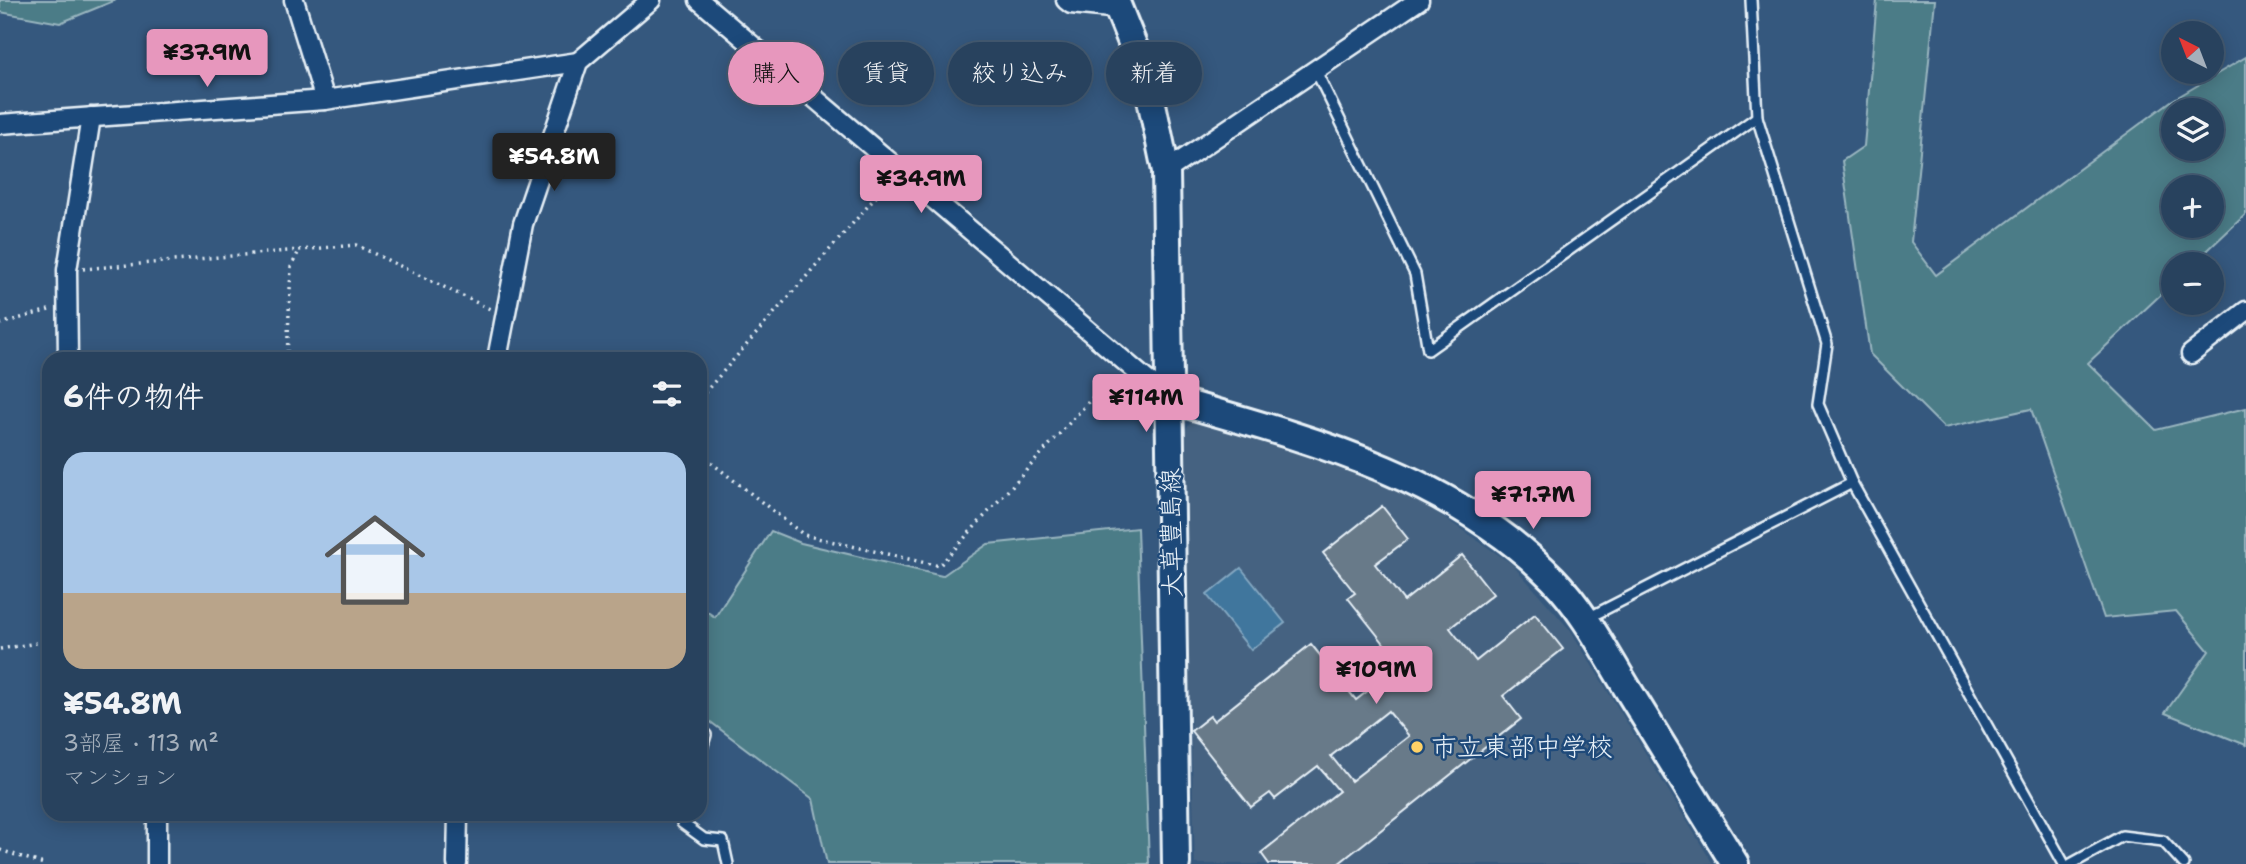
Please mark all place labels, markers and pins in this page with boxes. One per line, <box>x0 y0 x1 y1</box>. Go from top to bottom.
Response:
pin: ¥37.9M <box>150 29 264 89</box>
pin: ¥54.8M <box>497 134 611 193</box>
pin: ¥34.9M <box>864 156 978 215</box>
pin: ¥114M <box>1097 374 1195 434</box>
pin: ¥71.7M <box>1476 472 1590 531</box>
pin: ¥109M <box>1327 646 1425 706</box>
place label: 市立東部中学校 <box>1431 729 1613 764</box>
marker: 市立東部中学校 <box>1409 739 1425 755</box>

